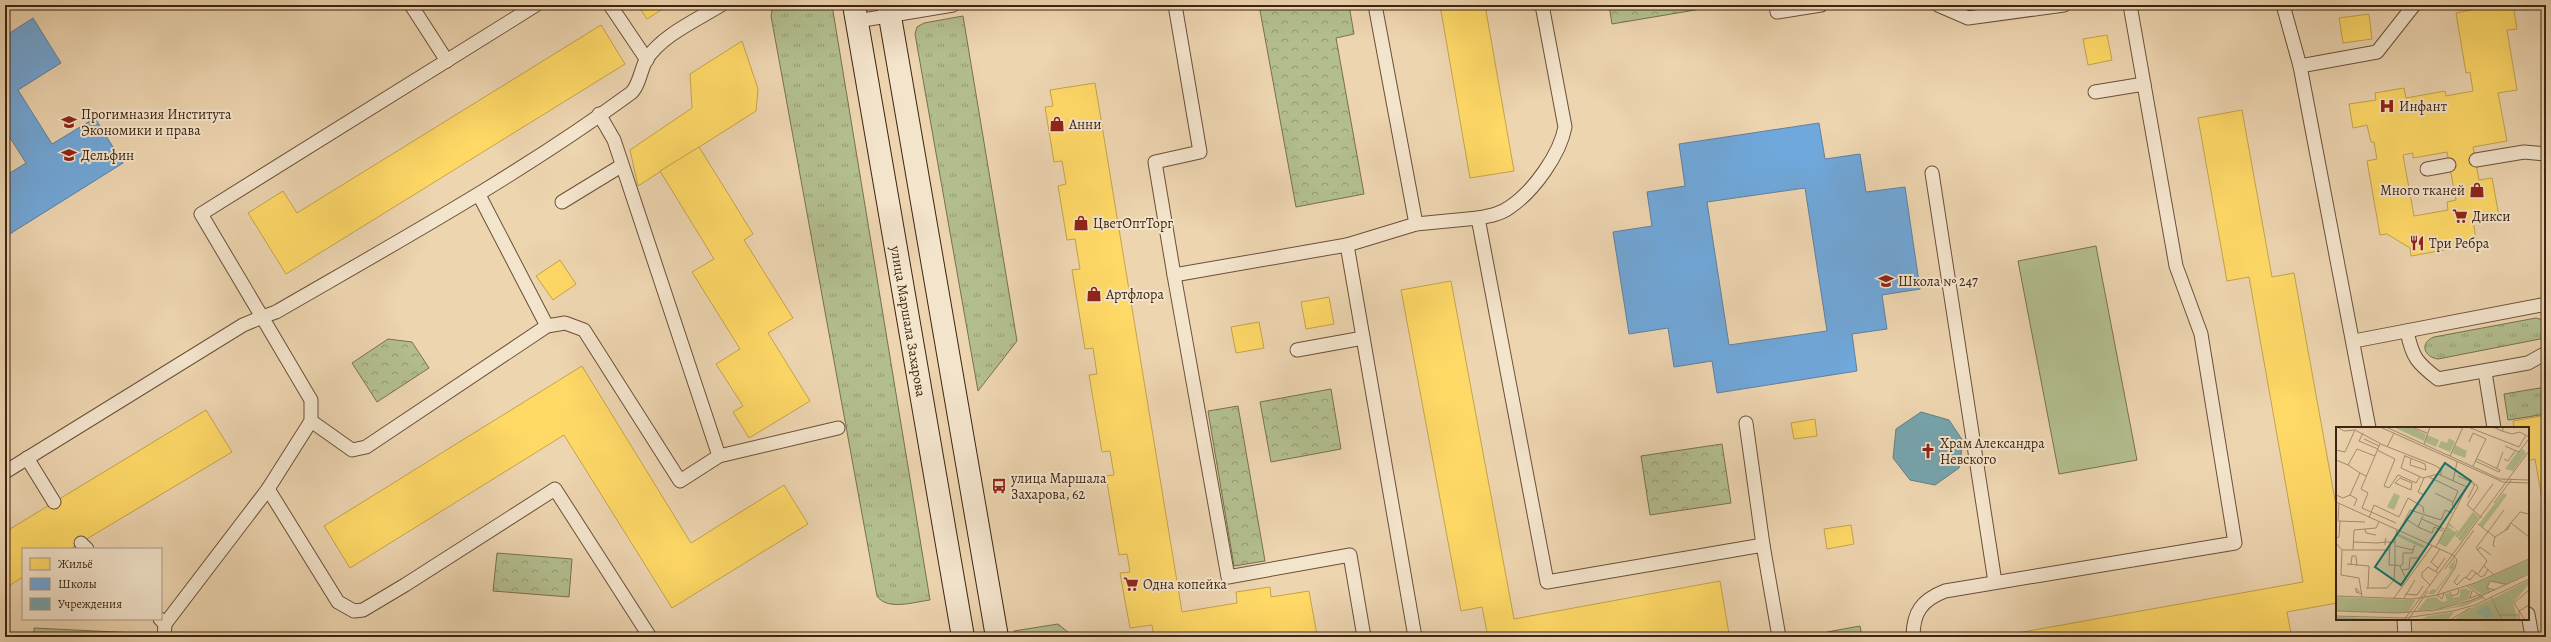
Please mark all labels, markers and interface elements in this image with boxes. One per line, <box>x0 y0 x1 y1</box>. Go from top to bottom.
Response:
hospital icon: Инфант <box>2378 97 2396 115</box>
place label: Инфант <box>2399 97 2447 116</box>
place label: Прогимназия Института Экономики и права <box>81 105 232 140</box>
school or university icon: Прогимназия Института Экономики и права <box>60 113 78 131</box>
shop icon: Анни <box>1048 115 1066 133</box>
place label: Анни <box>1068 115 1101 134</box>
school or university icon: Дельфин <box>60 146 78 164</box>
place label: Дельфин <box>81 146 134 165</box>
place label: Много тканей <box>2380 181 2465 200</box>
shop icon: Много тканей <box>2468 181 2486 199</box>
supermarket icon: Дикси <box>2451 207 2469 225</box>
place label: Дикси <box>2472 207 2510 226</box>
shop icon: ЦветОптТорг <box>1072 214 1090 232</box>
place label: ЦветОптТорг <box>1093 214 1173 233</box>
restaurant icon: Три Ребра <box>2408 234 2426 252</box>
place label: Три Ребра <box>2429 234 2490 253</box>
street label: улица Маршала Захарова <box>886 244 931 399</box>
school or university icon: Школа № 247 <box>1877 272 1895 290</box>
place label: Школа № 247 <box>1898 272 1978 291</box>
shop icon: Артфлора <box>1085 285 1103 303</box>
place label: Артфлора <box>1105 285 1164 304</box>
inset map <box>2336 427 2529 620</box>
place label: Храм Александра Невского <box>1940 434 2045 469</box>
church icon: Храм Александра Невского <box>1919 442 1937 460</box>
place label: улица Маршала Захарова, 62 <box>1010 469 1107 504</box>
bus stop icon: улица Маршала Захарова, 62 <box>990 477 1008 495</box>
legend <box>22 548 162 620</box>
text: Жильё <box>58 556 93 572</box>
supermarket icon: Одна копейка <box>1122 575 1140 593</box>
place label: Одна копейка <box>1143 575 1228 594</box>
text: Школы <box>58 576 97 592</box>
text: Учреждения <box>58 596 122 612</box>

